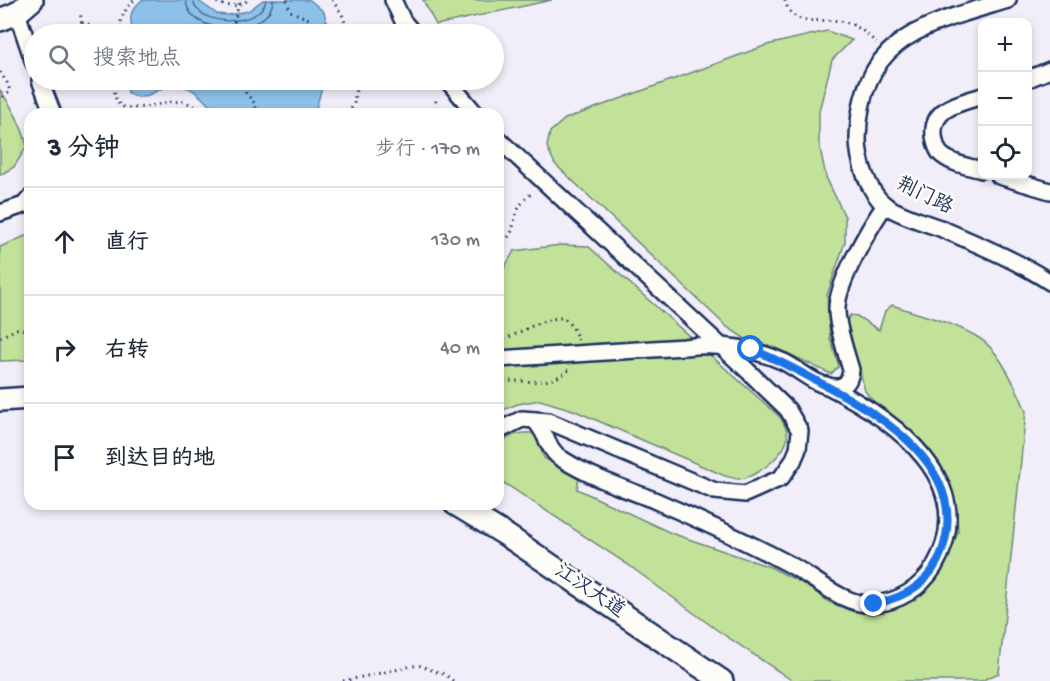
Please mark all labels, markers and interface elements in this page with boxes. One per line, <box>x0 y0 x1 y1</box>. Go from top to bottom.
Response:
map controls <box>978 18 1032 180</box>
button: + <box>978 18 1032 72</box>
search box <box>24 24 504 90</box>
icon: search <box>45 41 78 74</box>
text: 搜索地点 <box>93 47 181 73</box>
button: − <box>978 72 1032 126</box>
button: locate <box>978 126 1032 180</box>
text: 3 分钟 <box>48 135 120 166</box>
text: 步行 · 170 m <box>375 139 480 162</box>
street label: 荆门路 <box>892 172 958 221</box>
icon: ahead <box>48 225 81 258</box>
text: 130 m <box>431 230 480 253</box>
text: 直行 <box>105 231 149 257</box>
icon: right <box>48 333 81 366</box>
route start <box>737 335 763 361</box>
text: 40 m <box>440 338 480 361</box>
text: 右转 <box>105 339 149 365</box>
icon: arrive <box>48 441 81 474</box>
text: 到达目的地 <box>105 447 215 473</box>
street label: 江汉大道 <box>549 558 630 624</box>
route end <box>860 590 886 616</box>

